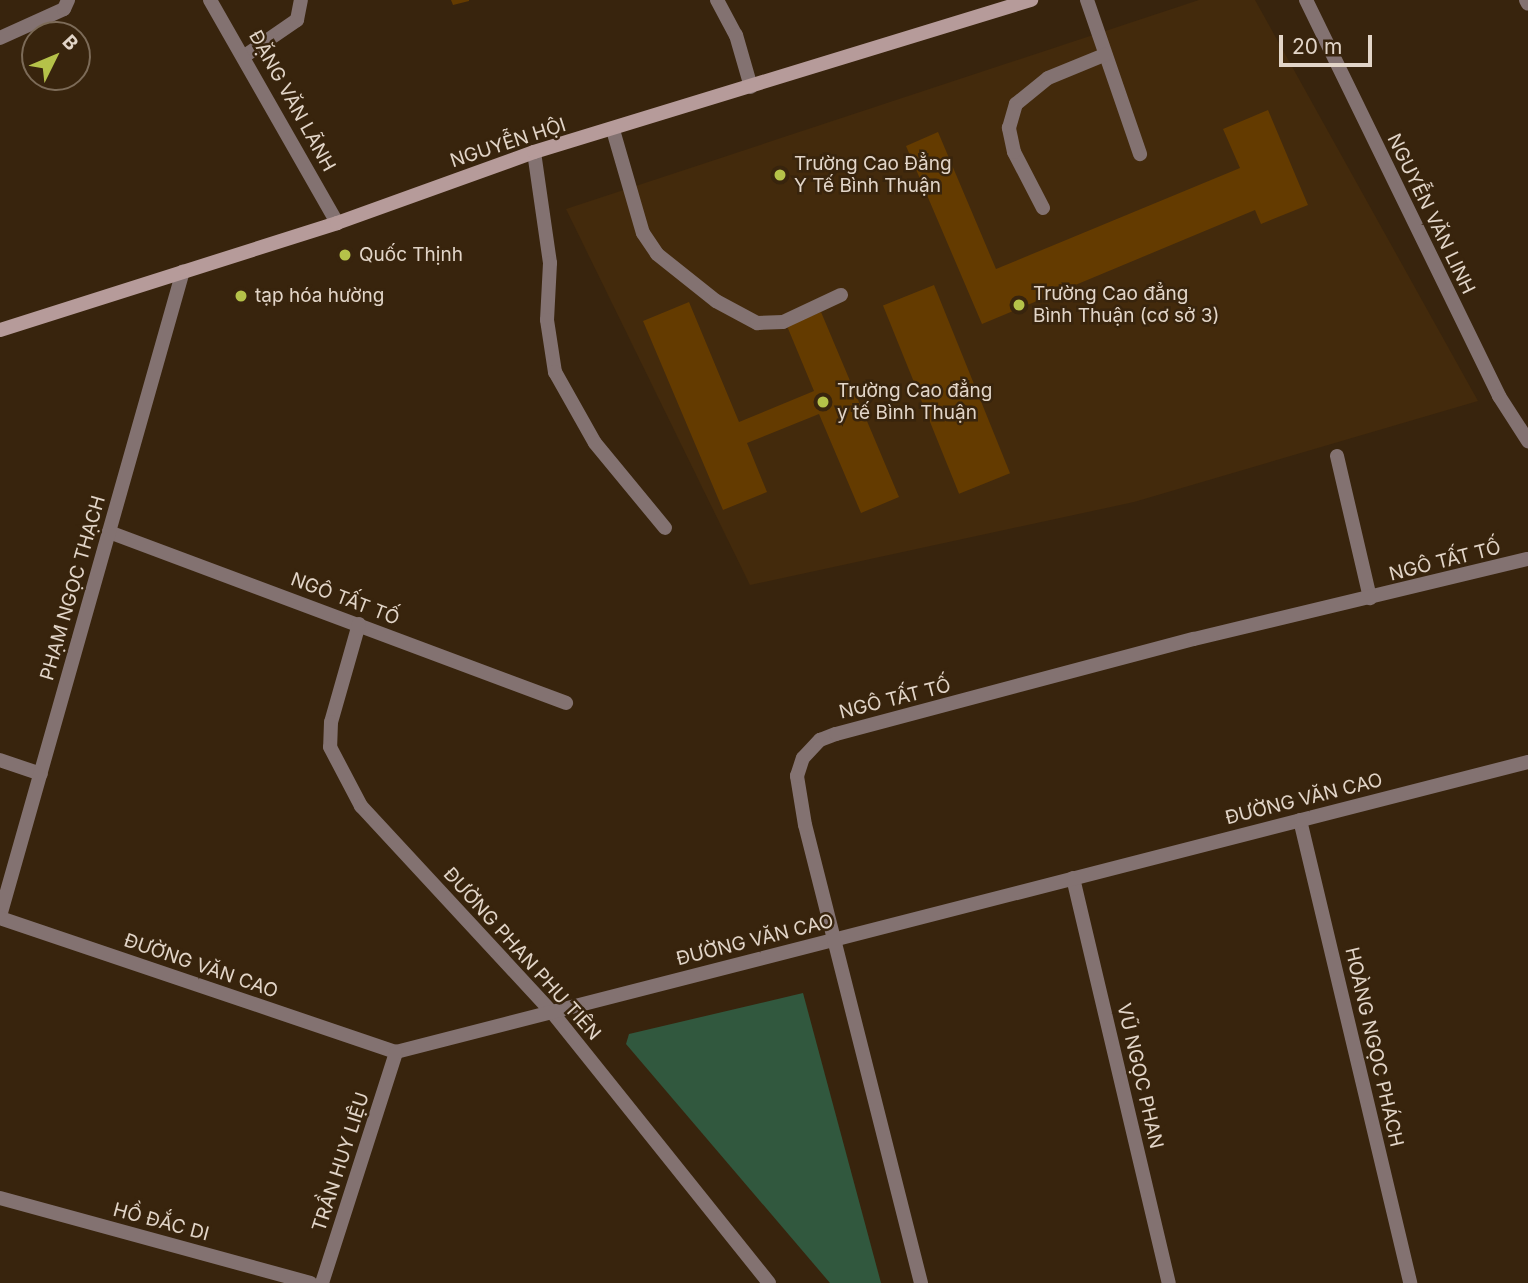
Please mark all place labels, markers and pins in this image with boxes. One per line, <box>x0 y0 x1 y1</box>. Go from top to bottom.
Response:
place label: Trường Cao Đẳng Y Tế Bình Thuận <box>794 153 952 197</box>
marker: Trường Cao Đẳng Y Tế Bình Thuận <box>772 167 788 183</box>
place label: Quốc Thịnh <box>359 244 463 266</box>
marker: Quốc Thịnh <box>337 247 353 263</box>
place label: Trường Cao đẳng Bình Thuận (cơ sở 3) <box>1033 283 1219 327</box>
place label: tạp hóa hường <box>255 285 384 307</box>
marker: tạp hóa hường <box>233 288 249 304</box>
marker: Trường Cao đẳng Bình Thuận (cơ sở 3) <box>1011 297 1027 313</box>
place label: Trường Cao đẳng y tế Bình Thuận <box>837 380 992 424</box>
marker: Trường Cao đẳng y tế Bình Thuận <box>815 394 831 410</box>

